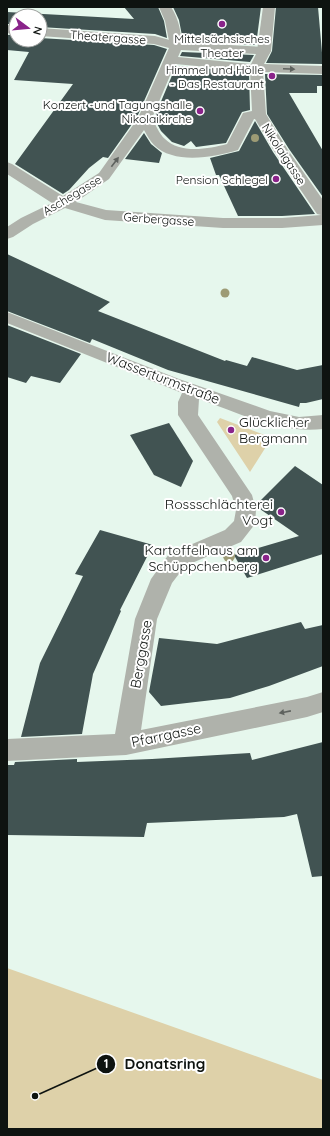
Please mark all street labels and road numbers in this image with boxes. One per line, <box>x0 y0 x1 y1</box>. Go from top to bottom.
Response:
street label: Theatergasse <box>69 27 147 47</box>
street label: Nikolaigasse <box>259 121 309 188</box>
street label: Aschegasse <box>40 171 104 218</box>
street label: Gerbergasse <box>123 209 195 229</box>
street label: Wasserturmstraße <box>103 348 223 408</box>
street label: Berggasse <box>126 618 156 690</box>
street label: Pfarrgasse <box>130 719 203 751</box>

